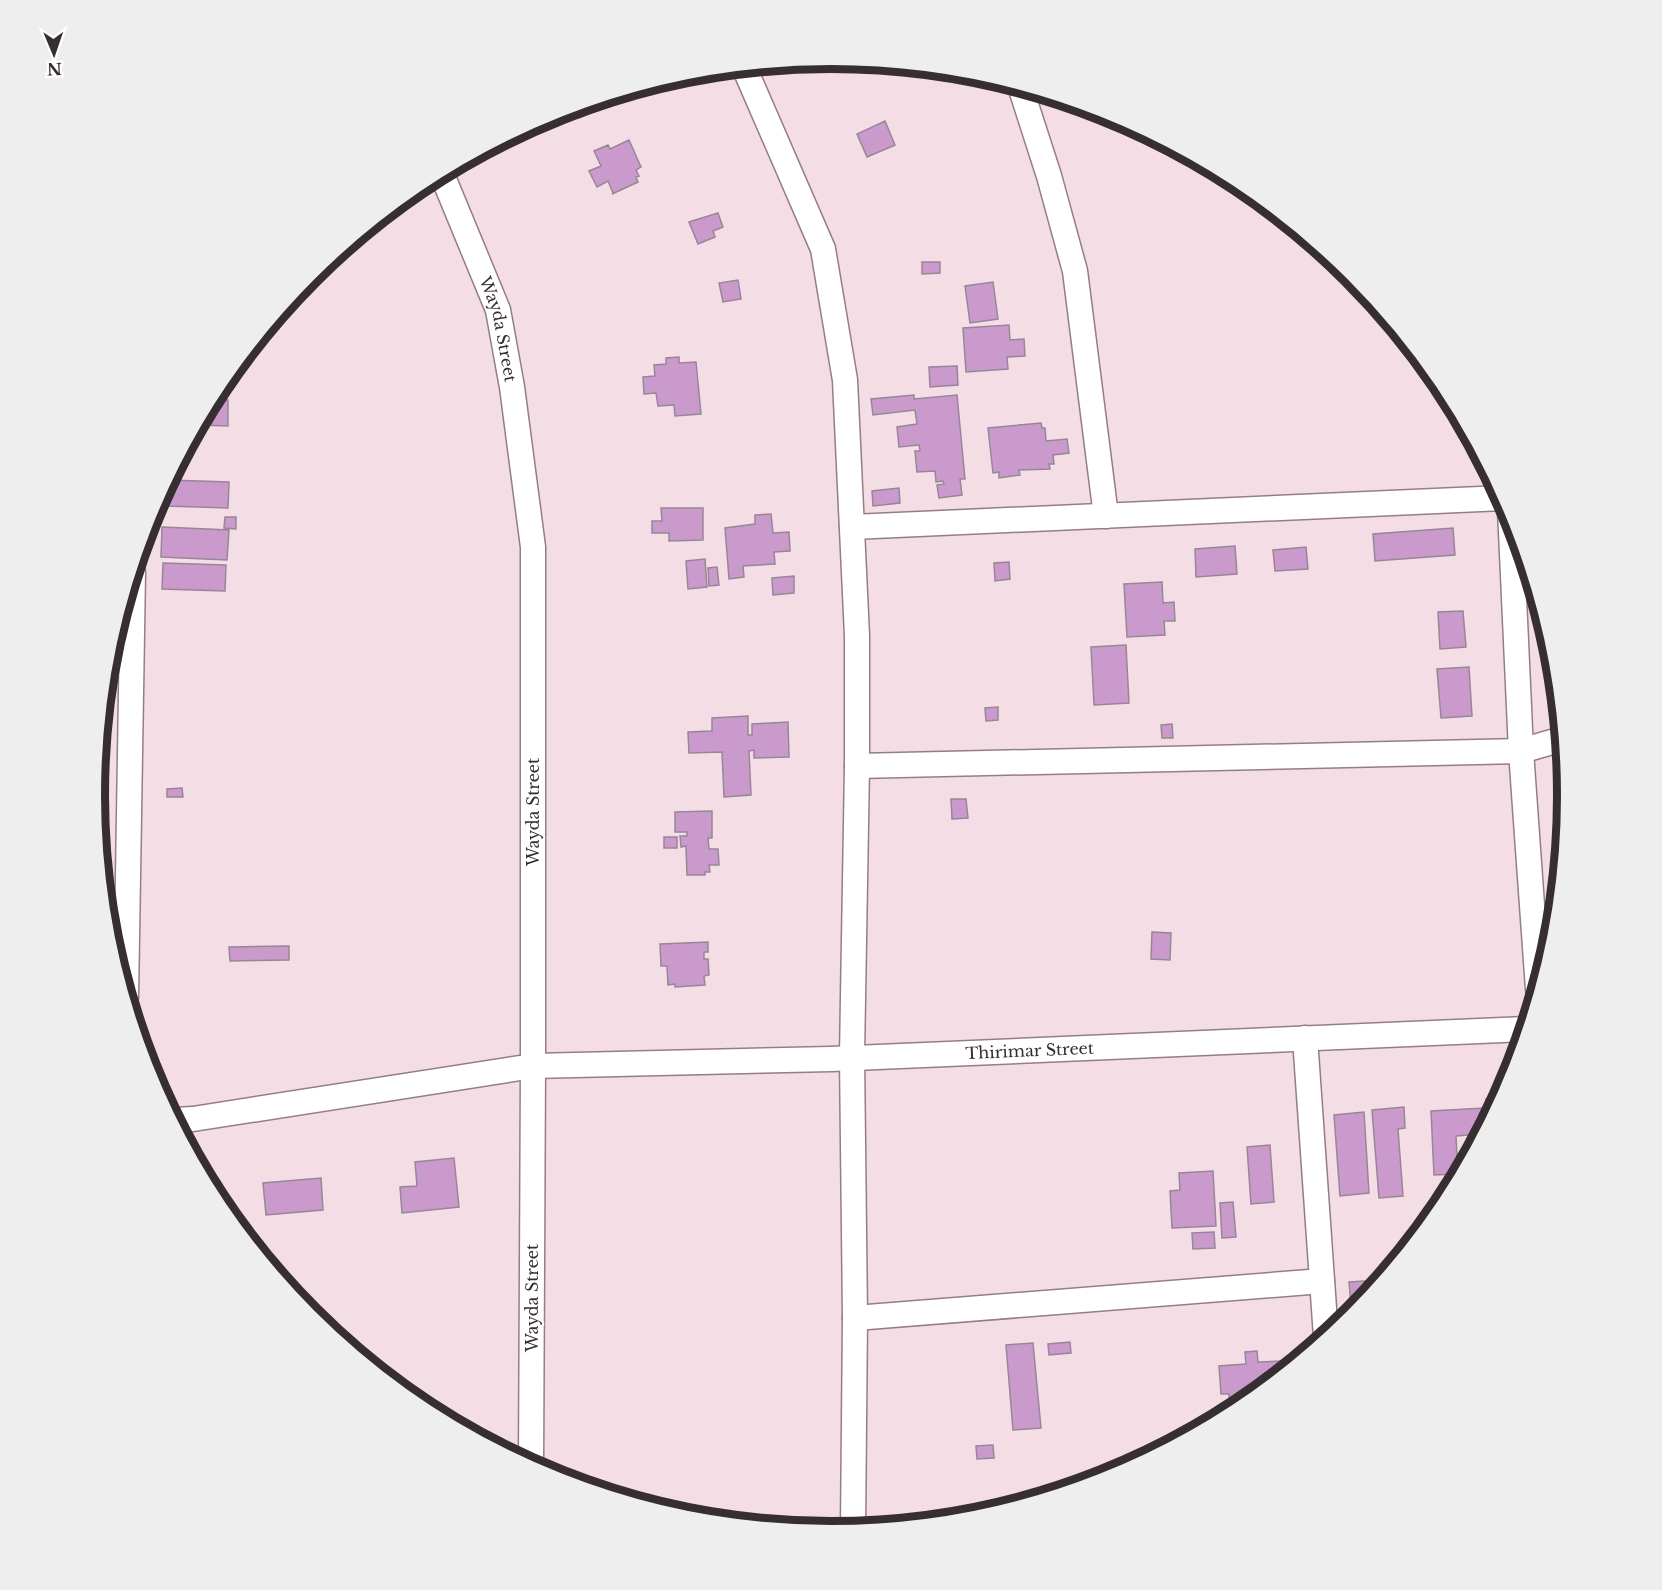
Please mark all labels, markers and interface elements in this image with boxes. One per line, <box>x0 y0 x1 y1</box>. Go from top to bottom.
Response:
north arrow <box>24 24 84 84</box>
text: N <box>47 59 62 79</box>
street label: Wayda Street <box>475 273 521 383</box>
street label: Wayda Street <box>523 758 543 867</box>
street label: Thirimar Street <box>965 1038 1094 1063</box>
street label: Wayda Street <box>522 1244 542 1353</box>

